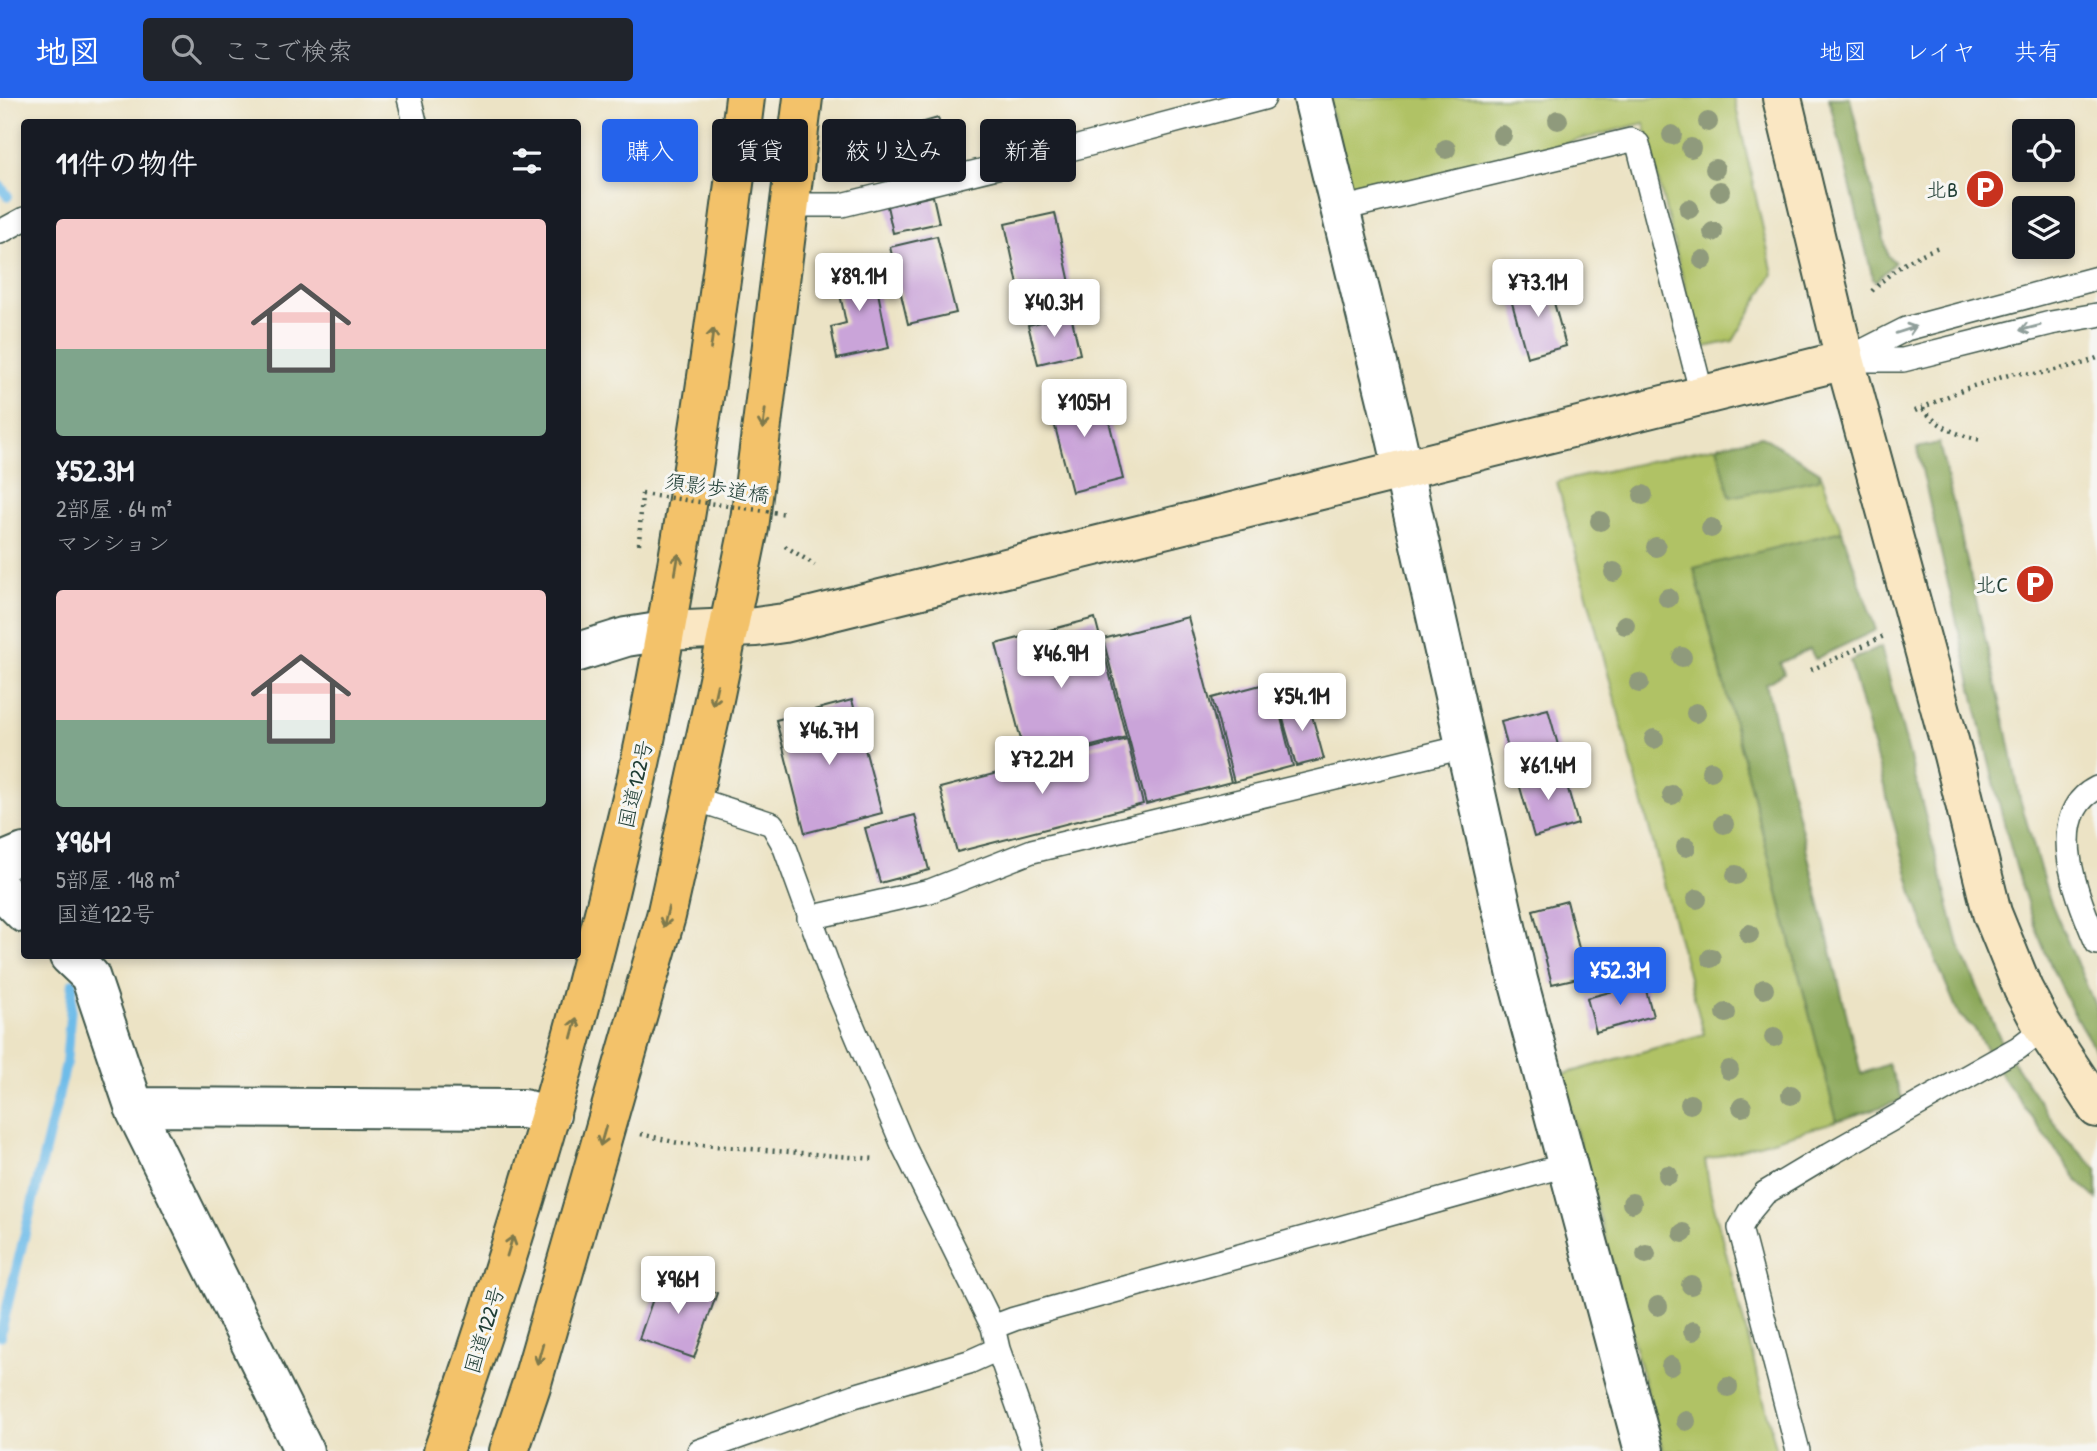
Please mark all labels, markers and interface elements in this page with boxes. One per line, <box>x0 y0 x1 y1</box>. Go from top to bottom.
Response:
search box <box>143 18 633 81</box>
text: 地図 <box>35 29 101 73</box>
icon: search <box>167 30 205 68</box>
text: ここで検索 <box>223 33 353 68</box>
text: 地図 <box>1819 35 1867 67</box>
text: レイヤ <box>1905 35 1976 67</box>
text: 共有 <box>2014 35 2062 67</box>
chip: 購入 <box>602 119 698 182</box>
chip: 賃貸 <box>712 119 808 182</box>
chip: 絞り込み <box>822 119 966 182</box>
chip: 新着 <box>980 119 1076 182</box>
map controls <box>2012 119 2075 259</box>
button: locate <box>2012 119 2075 182</box>
icon: filters <box>508 142 546 180</box>
text: 11件の物件 <box>56 143 198 183</box>
parking icon: 北B <box>1964 168 2006 210</box>
place label: 北B <box>1926 175 1958 204</box>
button: layers <box>2012 196 2075 259</box>
pin: ¥89.1M <box>802 254 916 313</box>
text: ¥89.1M <box>831 260 887 291</box>
pin: ¥73.1M <box>1481 260 1595 319</box>
icon: home <box>238 265 364 391</box>
text: ¥73.1M <box>1508 266 1568 297</box>
pin: ¥40.3M <box>997 280 1111 339</box>
text: ¥40.3M <box>1025 286 1083 317</box>
one-way arrow <box>2019 322 2042 335</box>
one-way arrow <box>1895 323 1917 336</box>
one-way arrow <box>705 328 718 351</box>
pin: ¥105M <box>1035 380 1133 439</box>
text: ¥105M <box>1058 386 1110 417</box>
one-way arrow <box>757 407 770 430</box>
text: ¥52.3M <box>56 450 134 490</box>
street label: 須影歩道橋 <box>663 466 771 510</box>
text: 2部屋 · 64 m² <box>56 493 172 524</box>
text: マンション <box>56 527 170 558</box>
one-way arrow <box>671 553 684 576</box>
parking icon: 北C <box>2014 563 2056 605</box>
place label: 北C <box>1975 570 2008 599</box>
pin: ¥46.9M <box>1004 630 1118 690</box>
icon: home <box>238 636 364 762</box>
text: ¥46.9M <box>1033 637 1089 668</box>
pin: ¥54.1M <box>1245 674 1359 733</box>
text: ¥54.1M <box>1274 680 1330 711</box>
one-way arrow <box>707 683 721 706</box>
pin: ¥46.7M <box>772 708 886 767</box>
text: ¥46.7M <box>800 714 858 745</box>
pin: ¥72.2M <box>985 736 1099 796</box>
street label: 国道122号 <box>611 737 659 831</box>
pin: ¥61.4M <box>1491 742 1605 802</box>
text: ¥72.2M <box>1011 743 1073 774</box>
text: ¥61.4M <box>1520 749 1576 780</box>
text: ¥96M <box>56 821 111 861</box>
text: 5部屋 · 148 m² <box>56 864 180 895</box>
text: 国道122号 <box>56 898 155 929</box>
one-way arrow <box>659 905 672 928</box>
pin: ¥52.3M <box>1563 948 1677 1007</box>
text: ¥52.3M <box>1590 954 1650 985</box>
one-way arrow <box>569 1017 582 1039</box>
one-way arrow <box>596 1124 609 1146</box>
one-way arrow <box>505 1236 517 1258</box>
pin: ¥96M <box>637 1256 719 1316</box>
text: ¥96M <box>657 1263 699 1294</box>
street label: 国道122号 <box>457 1283 511 1377</box>
one-way arrow <box>533 1343 546 1365</box>

